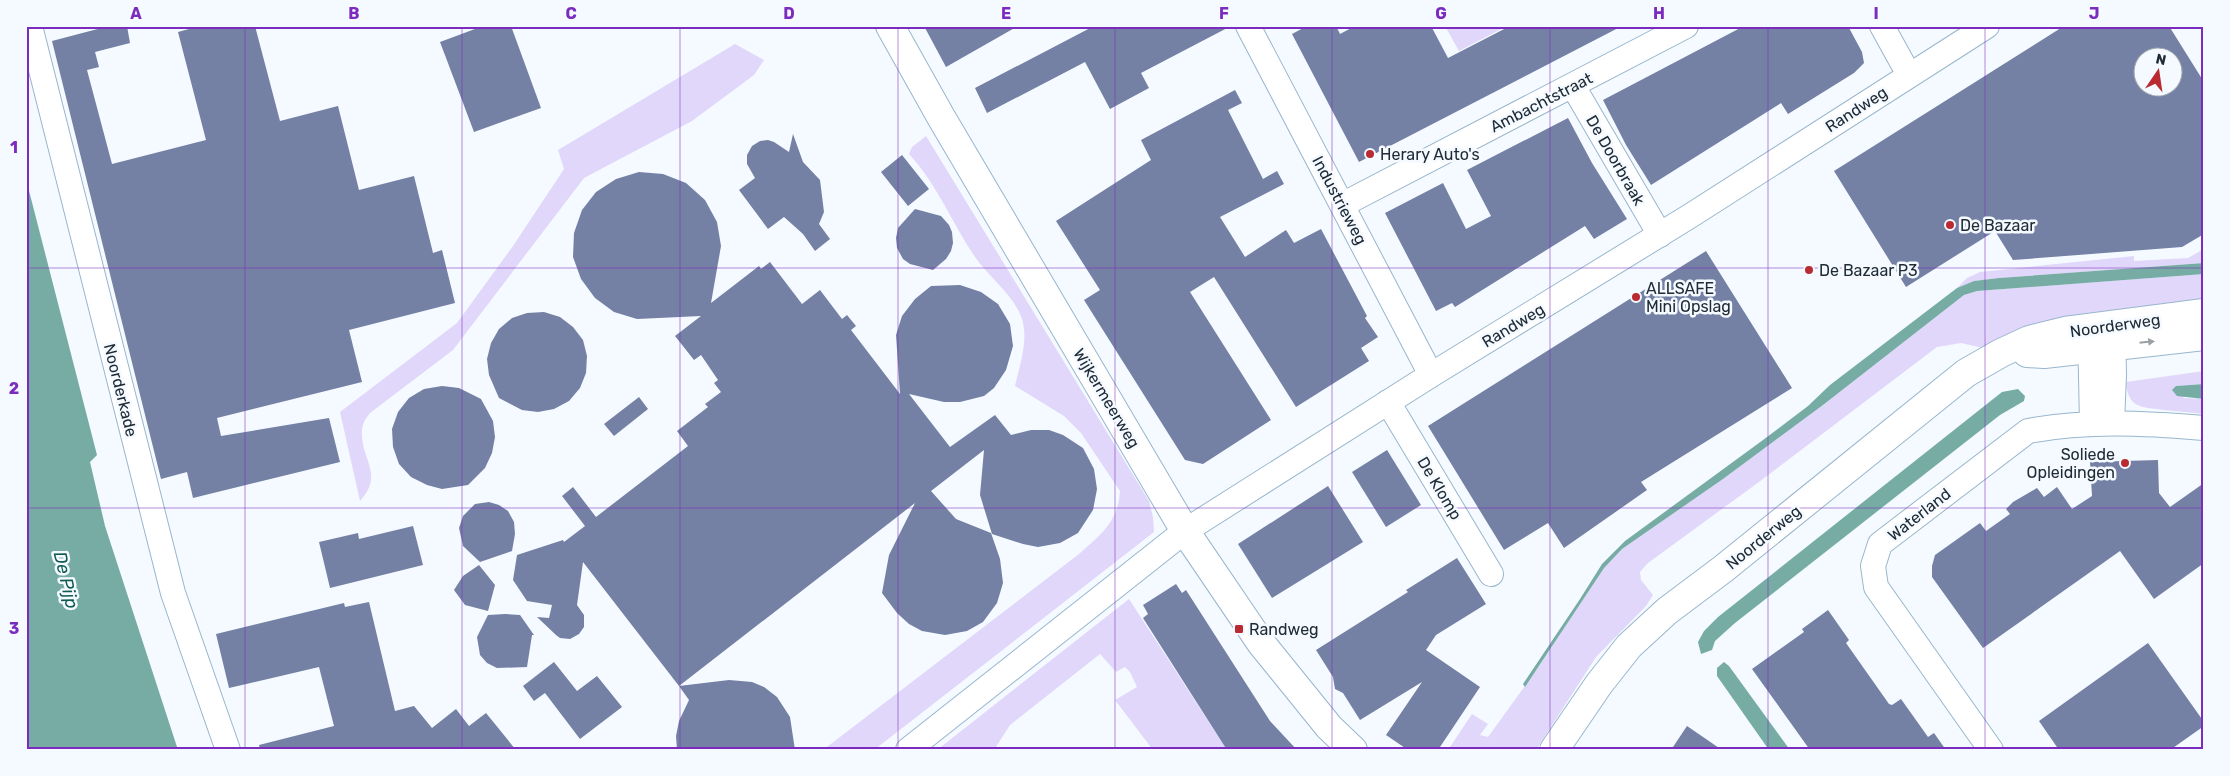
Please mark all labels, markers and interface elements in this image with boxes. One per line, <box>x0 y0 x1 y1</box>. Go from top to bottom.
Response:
text: A <box>130 4 142 23</box>
text: B <box>348 4 360 23</box>
text: C <box>565 4 577 23</box>
text: D <box>783 4 795 23</box>
text: E <box>1001 4 1011 23</box>
text: F <box>1219 4 1229 23</box>
text: G <box>1435 4 1447 23</box>
text: H <box>1653 4 1665 23</box>
text: I <box>1873 4 1879 23</box>
text: J <box>2089 4 2099 23</box>
north arrow <box>2132 48 2182 98</box>
text: N <box>2154 50 2168 69</box>
street label: Ambachtstraat <box>1487 69 1596 136</box>
street label: Randweg <box>1822 82 1891 136</box>
street label: De Doorbraak <box>1582 112 1649 209</box>
text: 1 <box>10 138 18 157</box>
place label: Herary Auto's <box>1380 145 1480 164</box>
marker: Herary Auto's <box>1364 148 1376 160</box>
street label: Industrieweg <box>1308 153 1371 248</box>
place label: De Bazaar <box>1960 216 2035 235</box>
marker: De Bazaar <box>1944 219 1956 231</box>
place label: De Bazaar P3 <box>1819 261 1918 280</box>
marker: De Bazaar P3 <box>1803 264 1815 276</box>
place label: ALLSAFE Mini Opslag <box>1646 279 1731 316</box>
marker: ALLSAFE Mini Opslag <box>1630 291 1642 303</box>
street label: Randweg <box>1479 299 1548 352</box>
street label: Noorderweg <box>2069 310 2161 341</box>
one-way arrow <box>2139 338 2155 346</box>
street label: Noorderkade <box>100 342 141 439</box>
street label: Wijkermeerweg <box>1069 345 1144 452</box>
text: 2 <box>9 379 19 398</box>
place label: Soliede Opleidingen <box>2027 445 2115 482</box>
street label: De Klomp <box>1413 453 1466 523</box>
marker: Soliede Opleidingen <box>2119 457 2131 469</box>
street label: Waterland <box>1884 484 1954 545</box>
street label: Noorderweg <box>1722 501 1805 573</box>
water label: De Pijp <box>49 549 83 611</box>
text: 3 <box>9 619 19 638</box>
place label: Randweg <box>1249 620 1319 639</box>
marker: Randweg <box>1233 623 1245 635</box>

